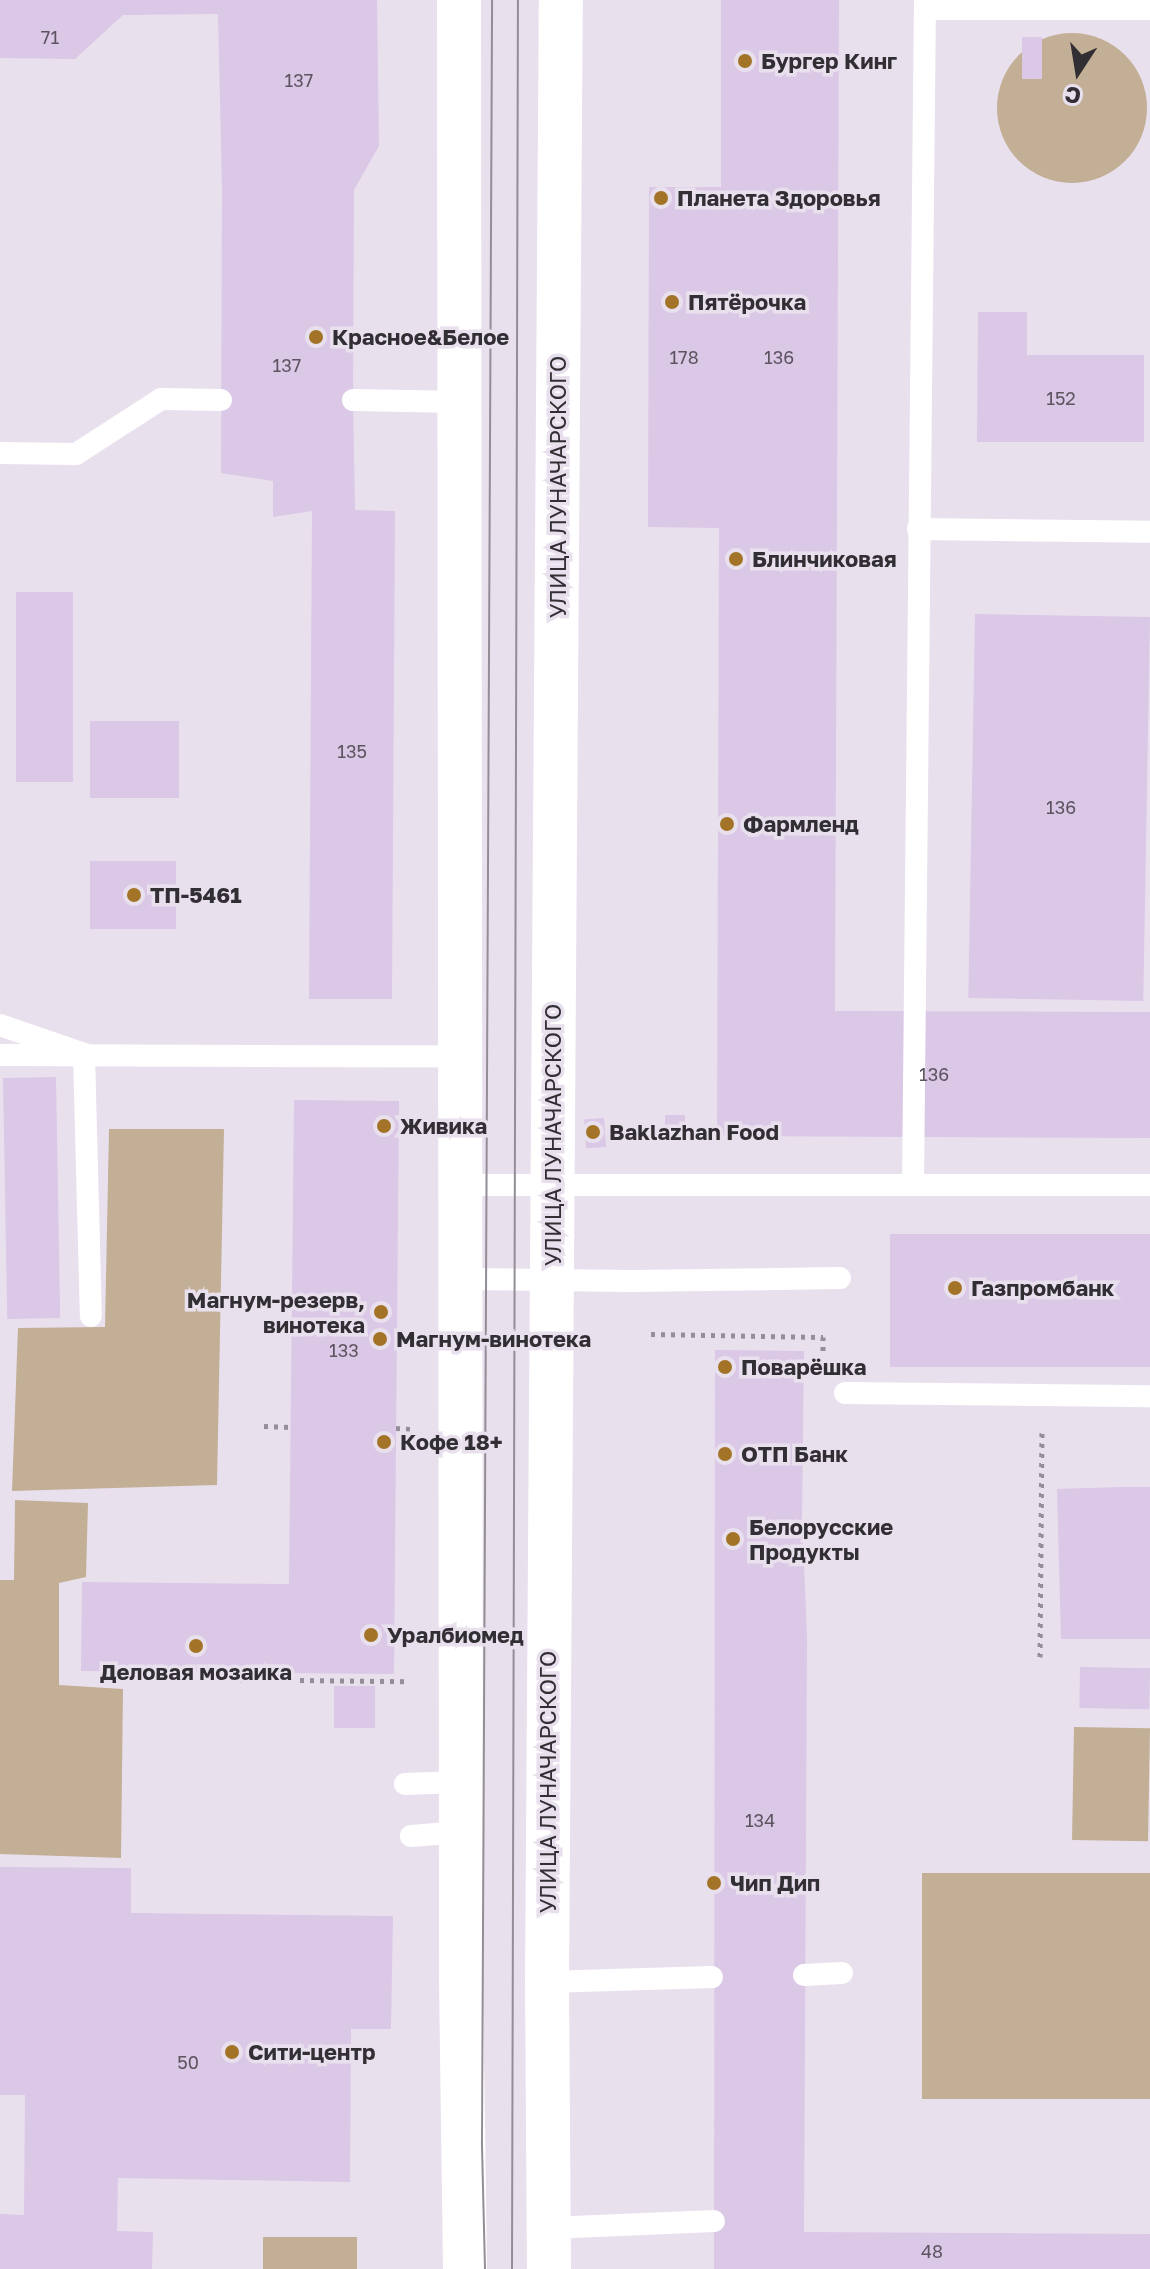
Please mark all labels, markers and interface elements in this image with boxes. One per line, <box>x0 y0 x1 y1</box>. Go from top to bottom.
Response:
house number: 71 <box>41 26 59 48</box>
north arrow <box>1038 32 1118 112</box>
place label: Бургер Кинг <box>761 48 897 74</box>
marker: Бургер Кинг <box>736 52 754 70</box>
house number: 137 <box>285 69 313 91</box>
text: С <box>1062 81 1083 111</box>
place label: Планета Здоровья <box>677 185 881 211</box>
marker: Планета Здоровья <box>652 189 670 207</box>
place label: Пятёрочка <box>688 289 806 315</box>
marker: Пятёрочка <box>663 293 681 311</box>
place label: Красное&Белое <box>332 324 509 350</box>
marker: Красное&Белое <box>307 328 325 346</box>
house number: 178 <box>669 346 699 368</box>
house number: 136 <box>764 346 794 368</box>
house number: 137 <box>273 354 301 376</box>
street label: УЛИЦА ЛУНАЧАРСКОГО <box>545 356 571 618</box>
house number: 152 <box>1046 387 1076 409</box>
place label: Блинчиковая <box>752 546 897 572</box>
marker: Блинчиковая <box>727 550 745 568</box>
house number: 135 <box>337 740 367 762</box>
house number: 136 <box>1046 796 1076 818</box>
place label: Фармленд <box>743 811 859 837</box>
marker: Фармленд <box>718 815 736 833</box>
place label: ТП-5461 <box>150 882 242 908</box>
marker: ТП-5461 <box>125 886 143 904</box>
street label: УЛИЦА ЛУНАЧАРСКОГО <box>540 1004 566 1266</box>
house number: 136 <box>919 1063 949 1085</box>
place label: Живика <box>400 1113 487 1139</box>
marker: Живика <box>375 1117 393 1135</box>
place label: Baklazhan Food <box>609 1119 779 1145</box>
marker: Baklazhan Food <box>584 1123 602 1141</box>
place label: Газпромбанк <box>971 1275 1114 1301</box>
marker: Газпромбанк <box>946 1279 964 1297</box>
place label: Магнум-резерв, винотека <box>187 1286 365 1338</box>
marker: Магнум-резерв, винотека <box>372 1303 390 1321</box>
place label: Магнум-винотека <box>396 1326 591 1352</box>
marker: Магнум-винотека <box>371 1330 389 1348</box>
house number: 133 <box>329 1339 359 1361</box>
place label: Поварёшка <box>741 1354 867 1380</box>
marker: Поварёшка <box>716 1358 734 1376</box>
place label: Кофе 18+ <box>400 1429 503 1455</box>
marker: Кофе 18+ <box>375 1433 393 1451</box>
place label: ОТП Банк <box>741 1441 848 1467</box>
marker: ОТП Банк <box>716 1445 734 1463</box>
place label: Белорусские Продукты <box>749 1513 893 1564</box>
marker: Белорусские Продукты <box>724 1530 742 1548</box>
place label: Уралбиомед <box>387 1622 524 1648</box>
marker: Уралбиомед <box>362 1626 380 1644</box>
marker: Деловая мозаика <box>187 1637 205 1655</box>
street label: УЛИЦА ЛУНАЧАРСКОГО <box>535 1651 561 1913</box>
place label: Деловая мозаика <box>100 1659 292 1685</box>
house number: 134 <box>745 1809 775 1831</box>
place label: Чип Дип <box>730 1870 820 1896</box>
marker: Чип Дип <box>705 1874 723 1892</box>
place label: Сити-центр <box>248 2039 375 2065</box>
marker: Сити-центр <box>223 2043 241 2061</box>
house number: 50 <box>177 2051 199 2073</box>
house number: 48 <box>921 2240 943 2262</box>

